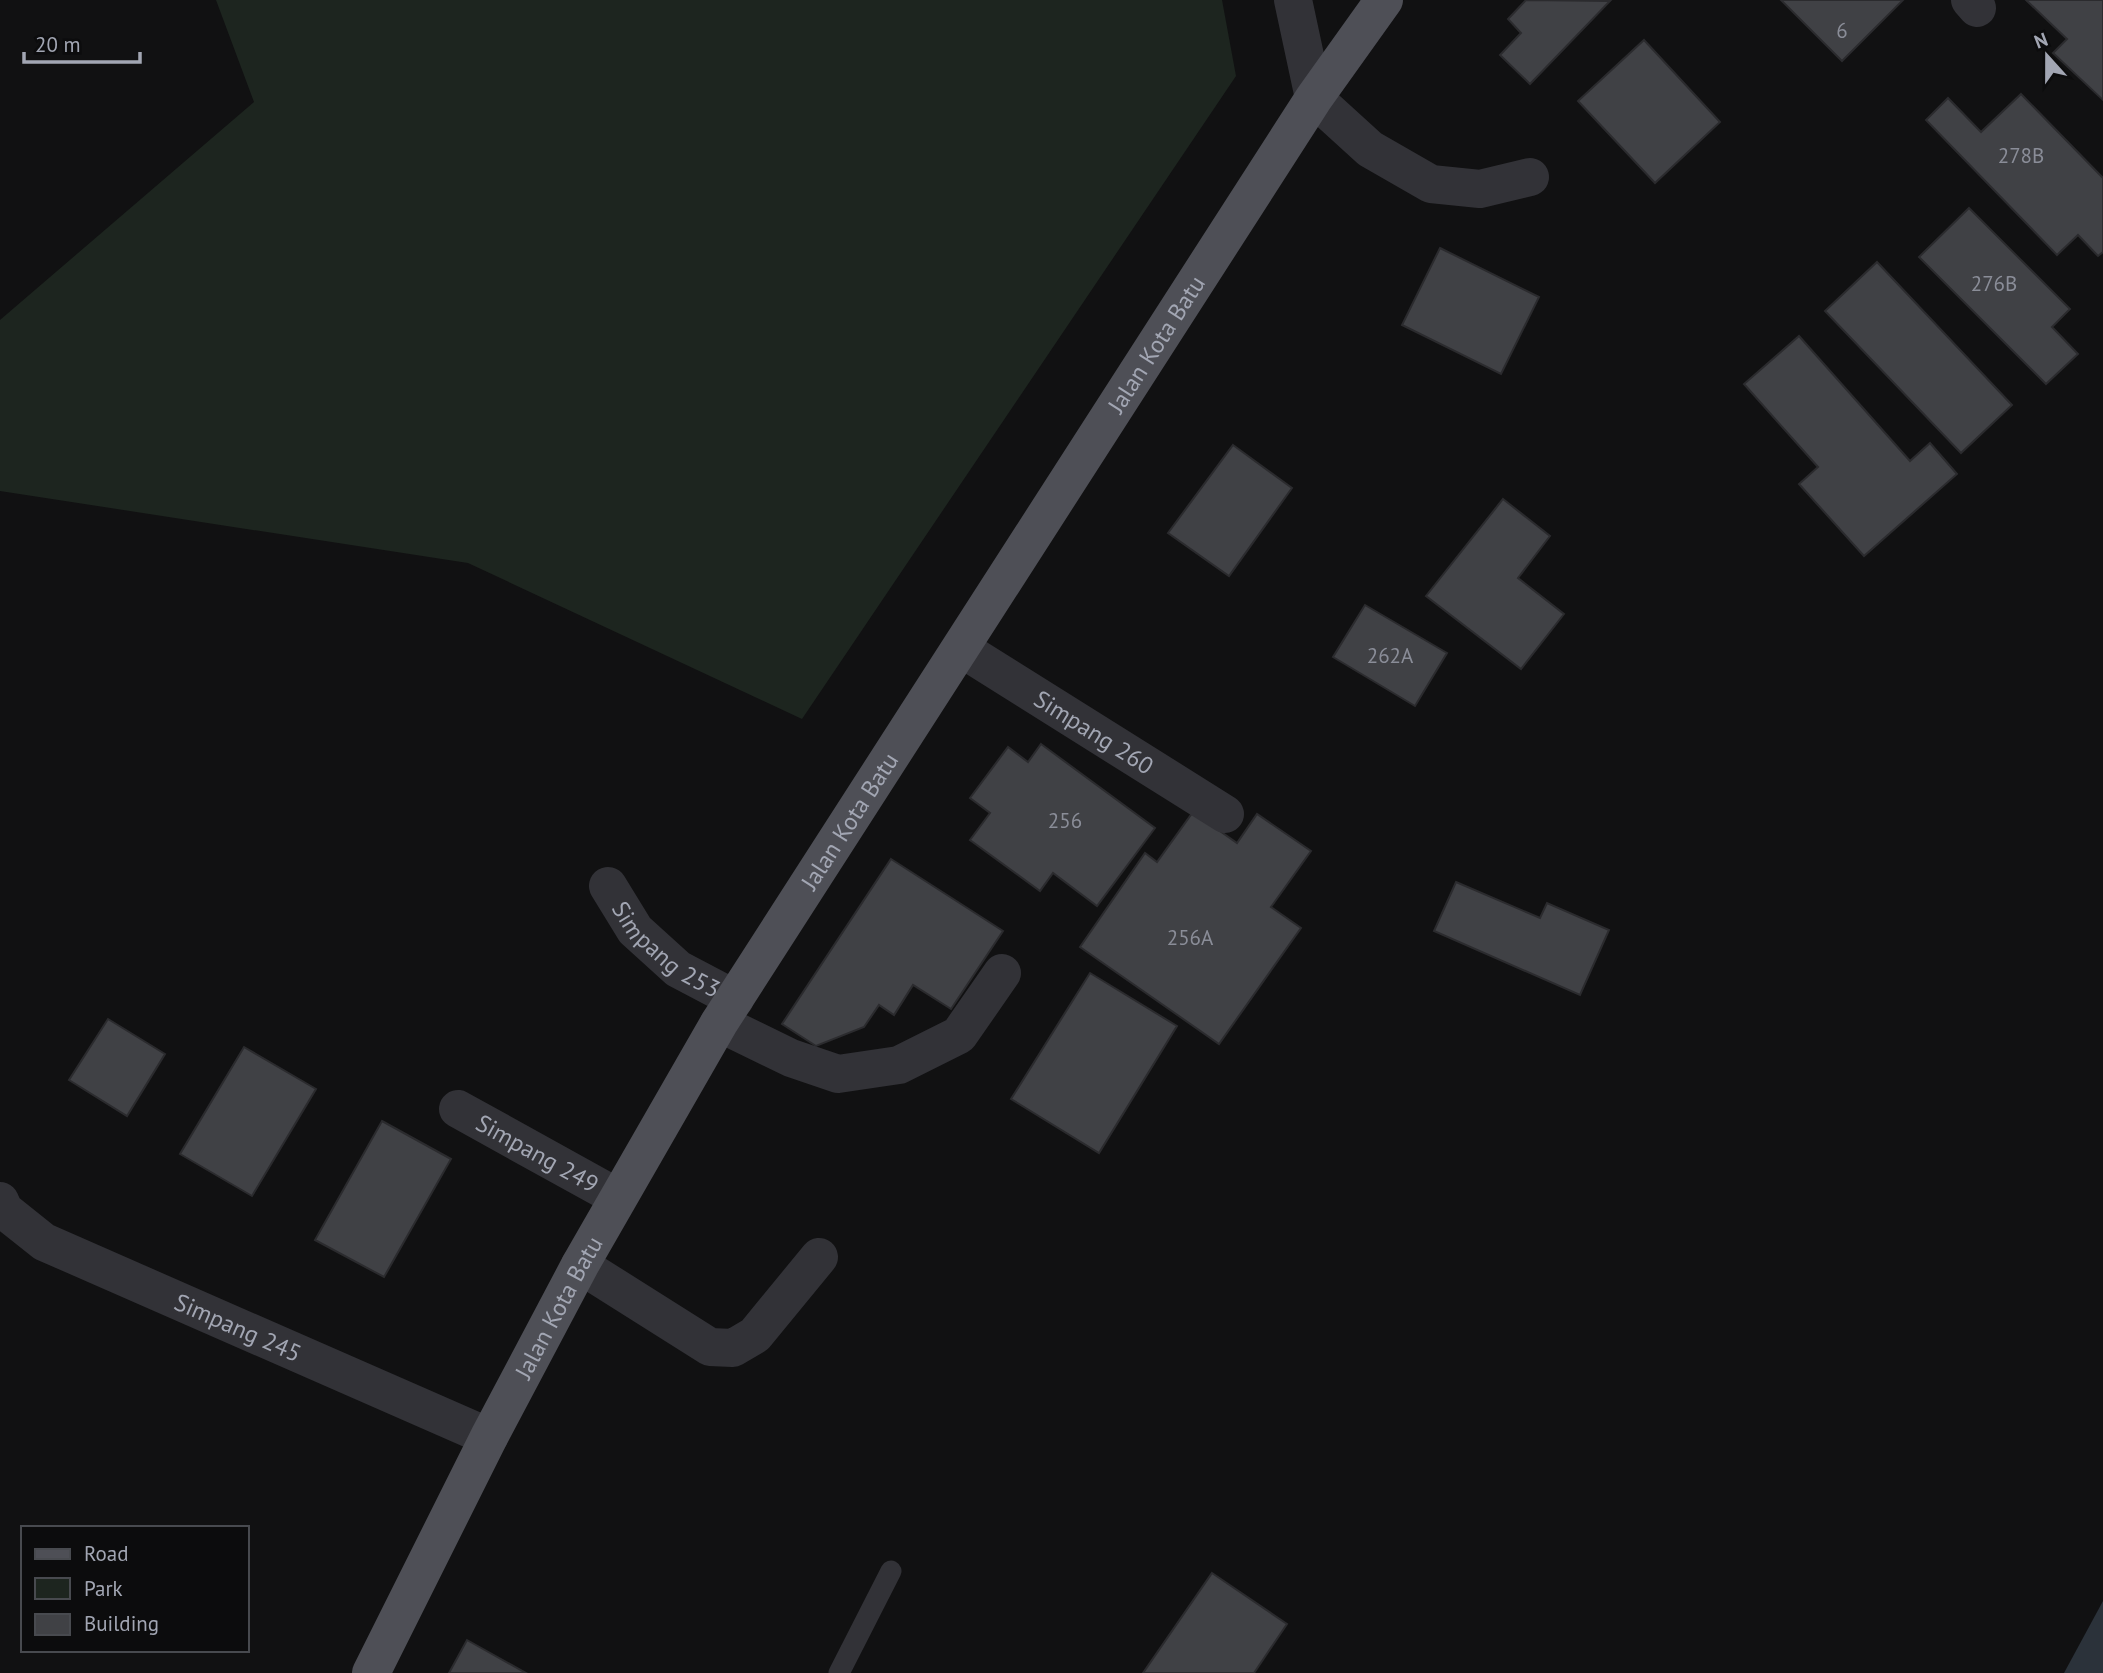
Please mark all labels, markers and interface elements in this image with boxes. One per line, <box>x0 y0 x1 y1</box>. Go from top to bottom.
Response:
house number: 6 <box>1836 17 1848 44</box>
scale bar <box>24 21 140 65</box>
north arrow <box>2012 21 2082 91</box>
text: N <box>2031 27 2051 54</box>
text: 20 m <box>35 31 81 58</box>
house number: 278B <box>1998 142 2044 169</box>
street label: Jalan Kota Batu <box>1100 269 1211 419</box>
house number: 276B <box>1971 270 2017 297</box>
house number: 262A <box>1367 642 1414 669</box>
street label: Simpang 260 <box>1029 683 1160 781</box>
street label: Jalan Kota Batu <box>793 746 905 896</box>
house number: 256 <box>1048 807 1082 834</box>
street label: Simpang 253 <box>605 895 726 1004</box>
house number: 256A <box>1167 924 1214 951</box>
street label: Simpang 249 <box>471 1107 604 1199</box>
street label: Jalan Kota Batu <box>507 1230 609 1385</box>
street label: Simpang 245 <box>170 1286 306 1368</box>
legend <box>21 1526 248 1652</box>
text: Road <box>84 1540 128 1567</box>
text: Park <box>84 1575 123 1602</box>
text: Building <box>84 1610 159 1637</box>

